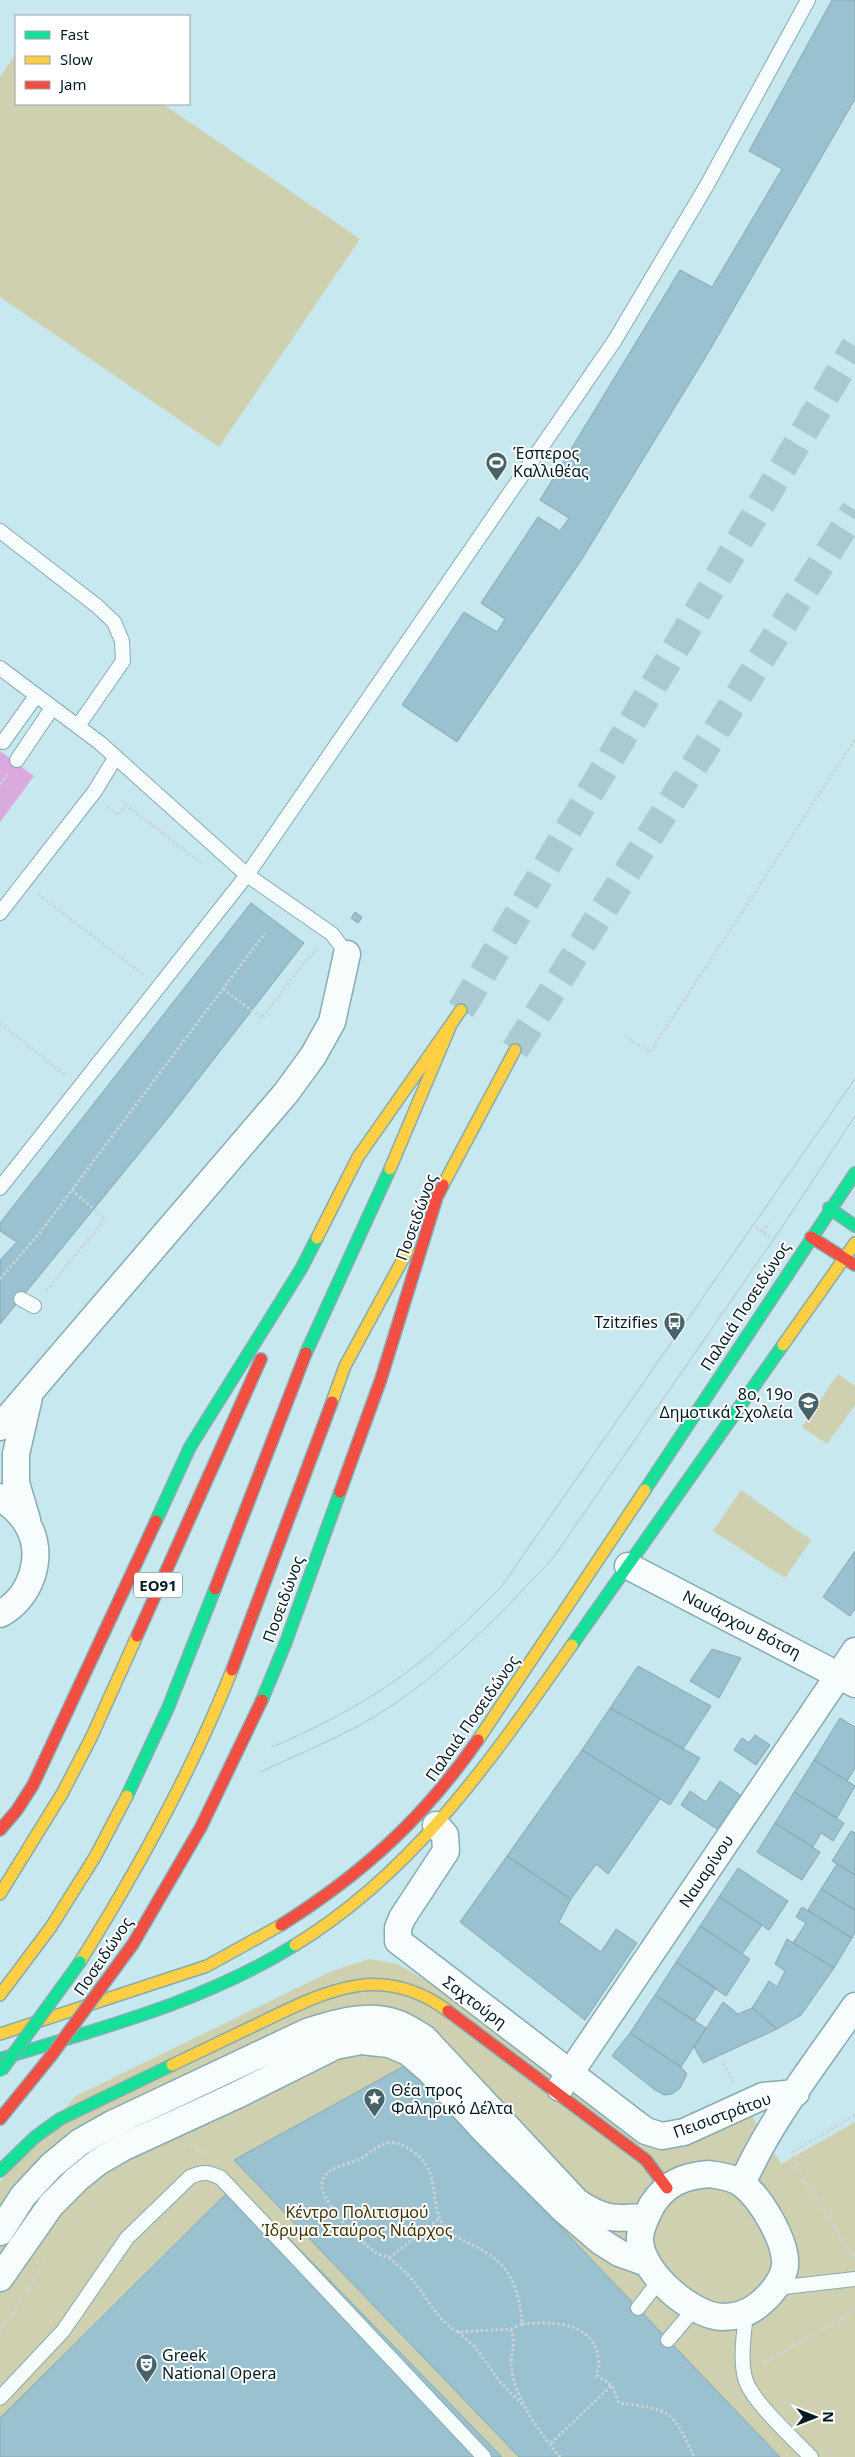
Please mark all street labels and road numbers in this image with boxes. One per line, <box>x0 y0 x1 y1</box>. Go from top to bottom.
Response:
street label: Ποσειδώνος <box>390 1170 442 1263</box>
street label: Παλαιά Ποσειδώνος <box>695 1237 795 1375</box>
street label: Ποσειδώνος <box>257 1552 309 1645</box>
road number: ΕΟ91 <box>134 1572 182 1598</box>
street label: Ναυάρχου Βότση <box>679 1585 805 1663</box>
street label: Παλαιά Ποσειδώνος <box>420 1650 524 1786</box>
street label: Ναυαρίνου <box>674 1830 738 1912</box>
street label: Ποσειδώνος <box>68 1912 138 2000</box>
street label: Σαχτούρη <box>439 1971 511 2033</box>
street label: Πεισιστράτου <box>670 2087 774 2143</box>

